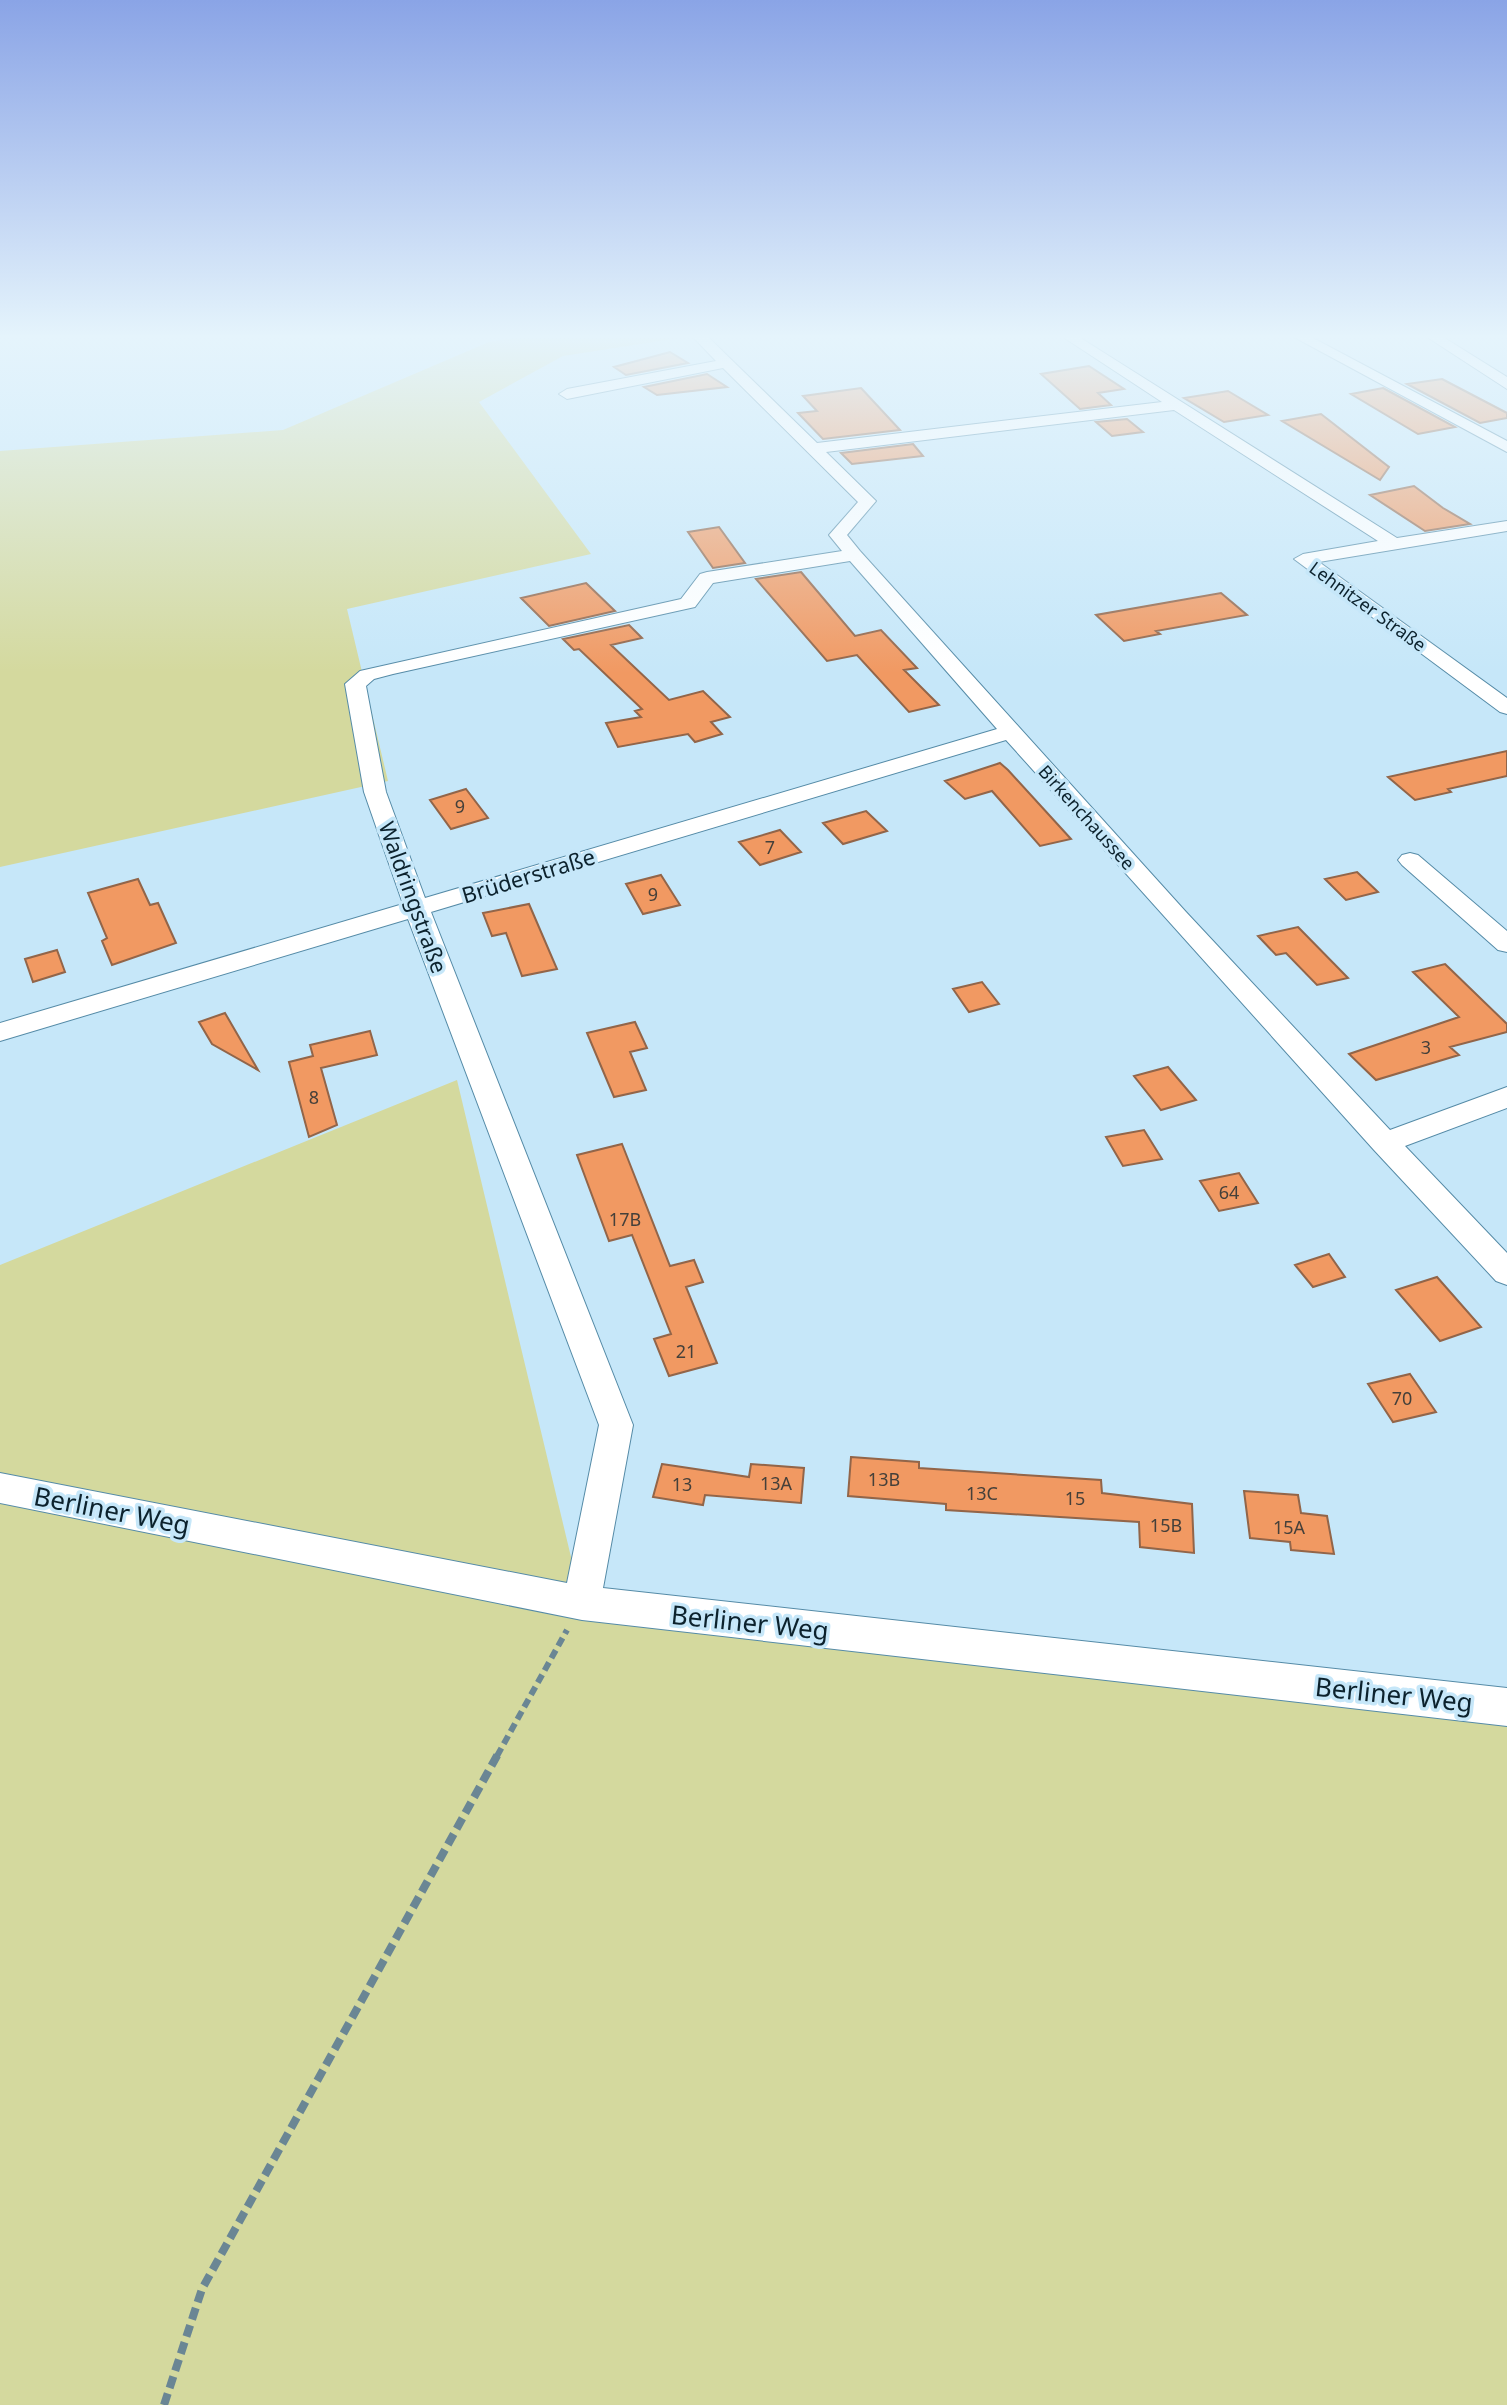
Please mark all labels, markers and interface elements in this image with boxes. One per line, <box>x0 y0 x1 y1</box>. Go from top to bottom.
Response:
street label: Lehnitzer Straße <box>1305 556 1431 656</box>
street label: Birkenchaussee <box>1034 759 1140 875</box>
house number: 9 <box>455 794 465 818</box>
street label: Waldringstraße <box>373 817 455 977</box>
house number: 7 <box>765 835 775 859</box>
street label: Brüderstraße <box>458 841 598 909</box>
house number: 9 <box>648 882 658 906</box>
house number: 3 <box>1421 1035 1431 1059</box>
house number: 8 <box>309 1085 319 1109</box>
house number: 64 <box>1219 1180 1239 1204</box>
house number: 17B <box>609 1207 641 1231</box>
house number: 21 <box>676 1339 696 1363</box>
house number: 70 <box>1392 1386 1412 1410</box>
house number: 13B <box>868 1467 900 1491</box>
house number: 13A <box>760 1471 793 1495</box>
house number: 13 <box>672 1472 692 1496</box>
street label: Berliner Weg <box>31 1477 193 1543</box>
house number: 13C <box>966 1481 998 1505</box>
house number: 15 <box>1065 1486 1085 1510</box>
house number: 15B <box>1150 1513 1182 1537</box>
house number: 15A <box>1273 1515 1306 1539</box>
street label: Berliner Weg <box>669 1596 831 1648</box>
street label: Berliner Weg <box>1313 1668 1475 1720</box>

